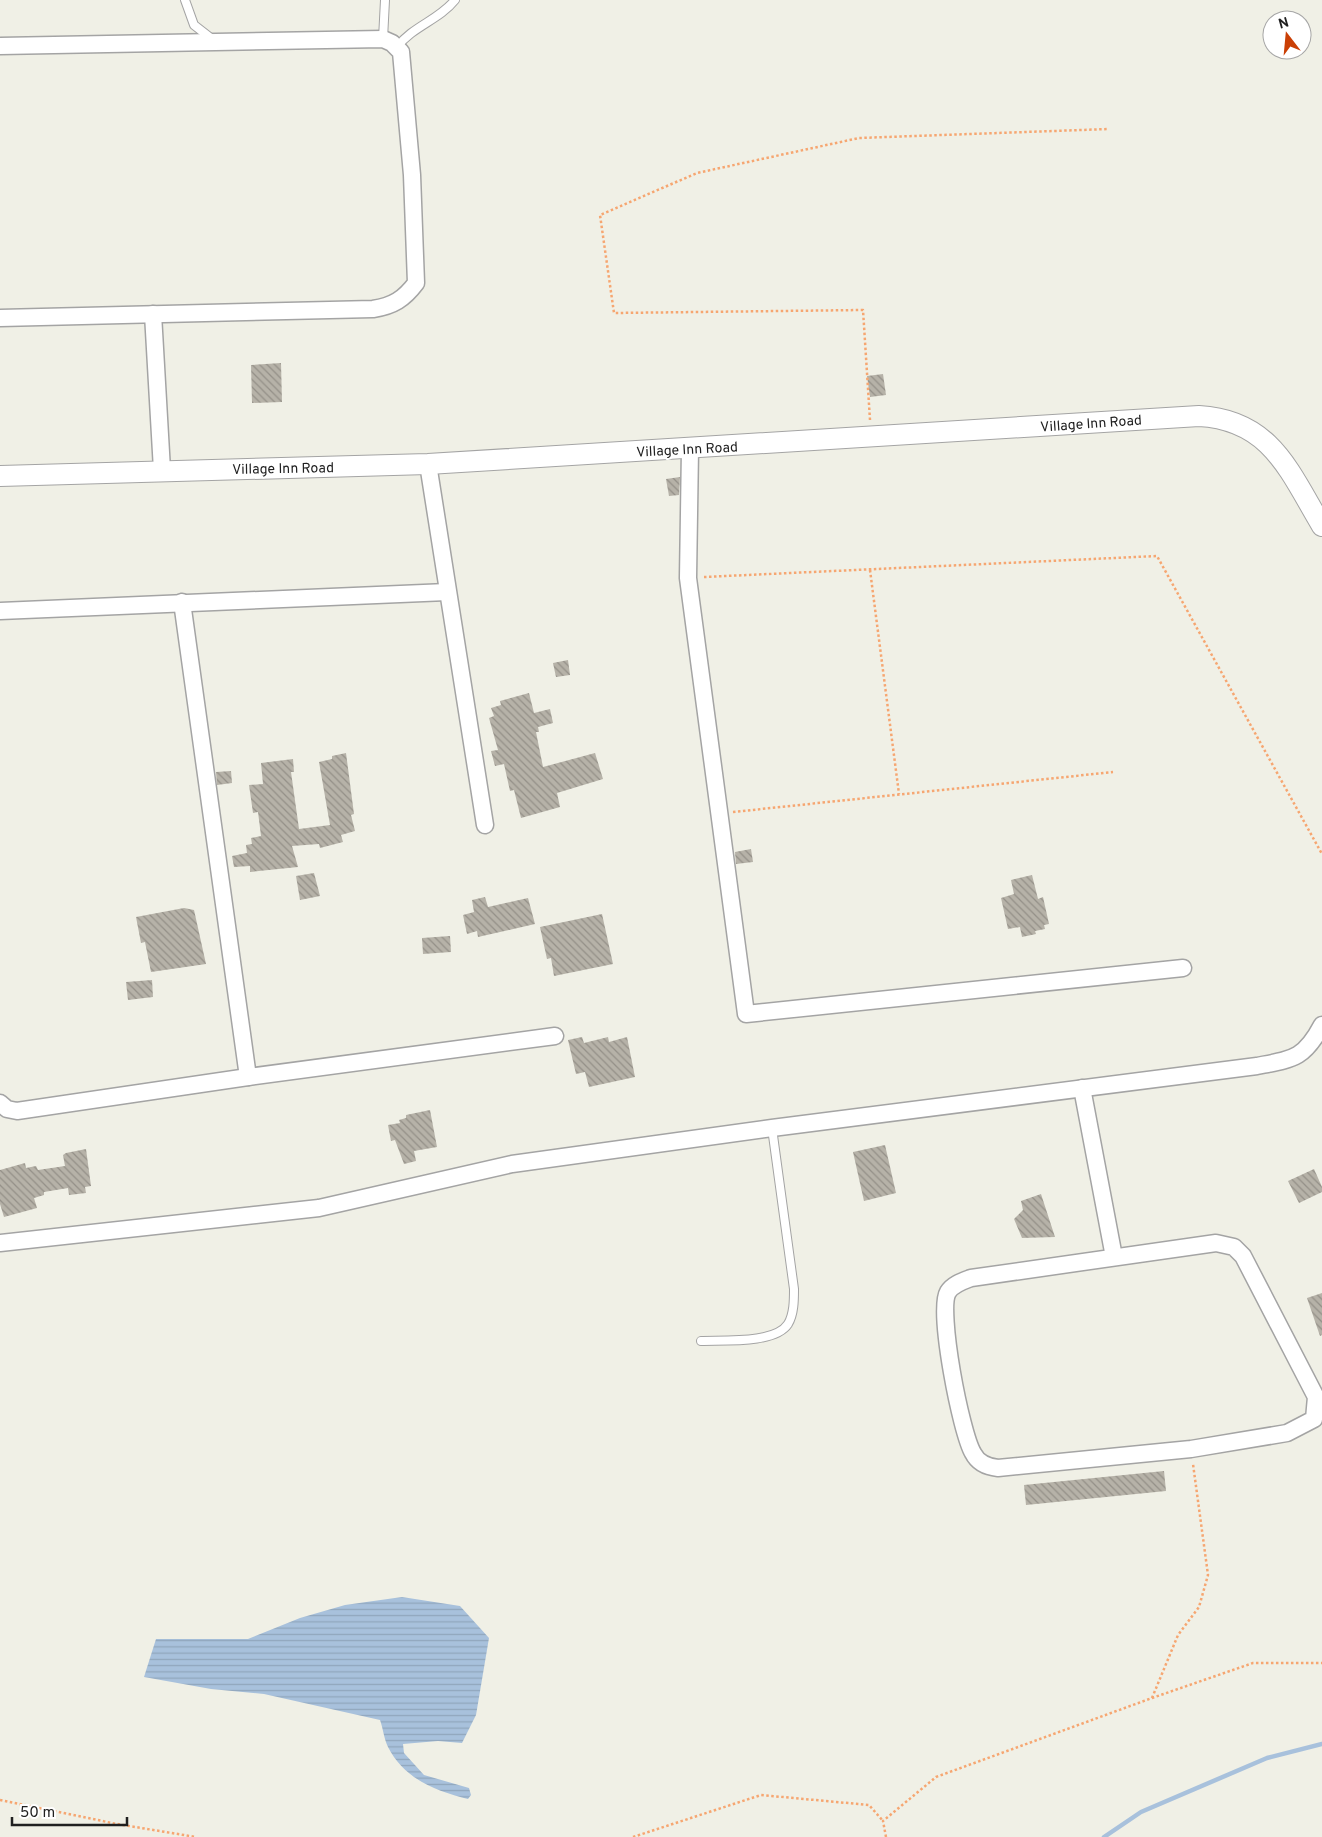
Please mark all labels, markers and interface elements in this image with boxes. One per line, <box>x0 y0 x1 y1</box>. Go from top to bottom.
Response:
north arrow <box>1262 10 1312 60</box>
text: N <box>1277 14 1291 34</box>
street label: Village Inn Road <box>1040 412 1142 437</box>
street label: Village Inn Road <box>636 439 738 462</box>
street label: Village Inn Road <box>232 460 334 479</box>
scale bar <box>12 1794 128 1826</box>
text: 50 m <box>20 1804 55 1823</box>

